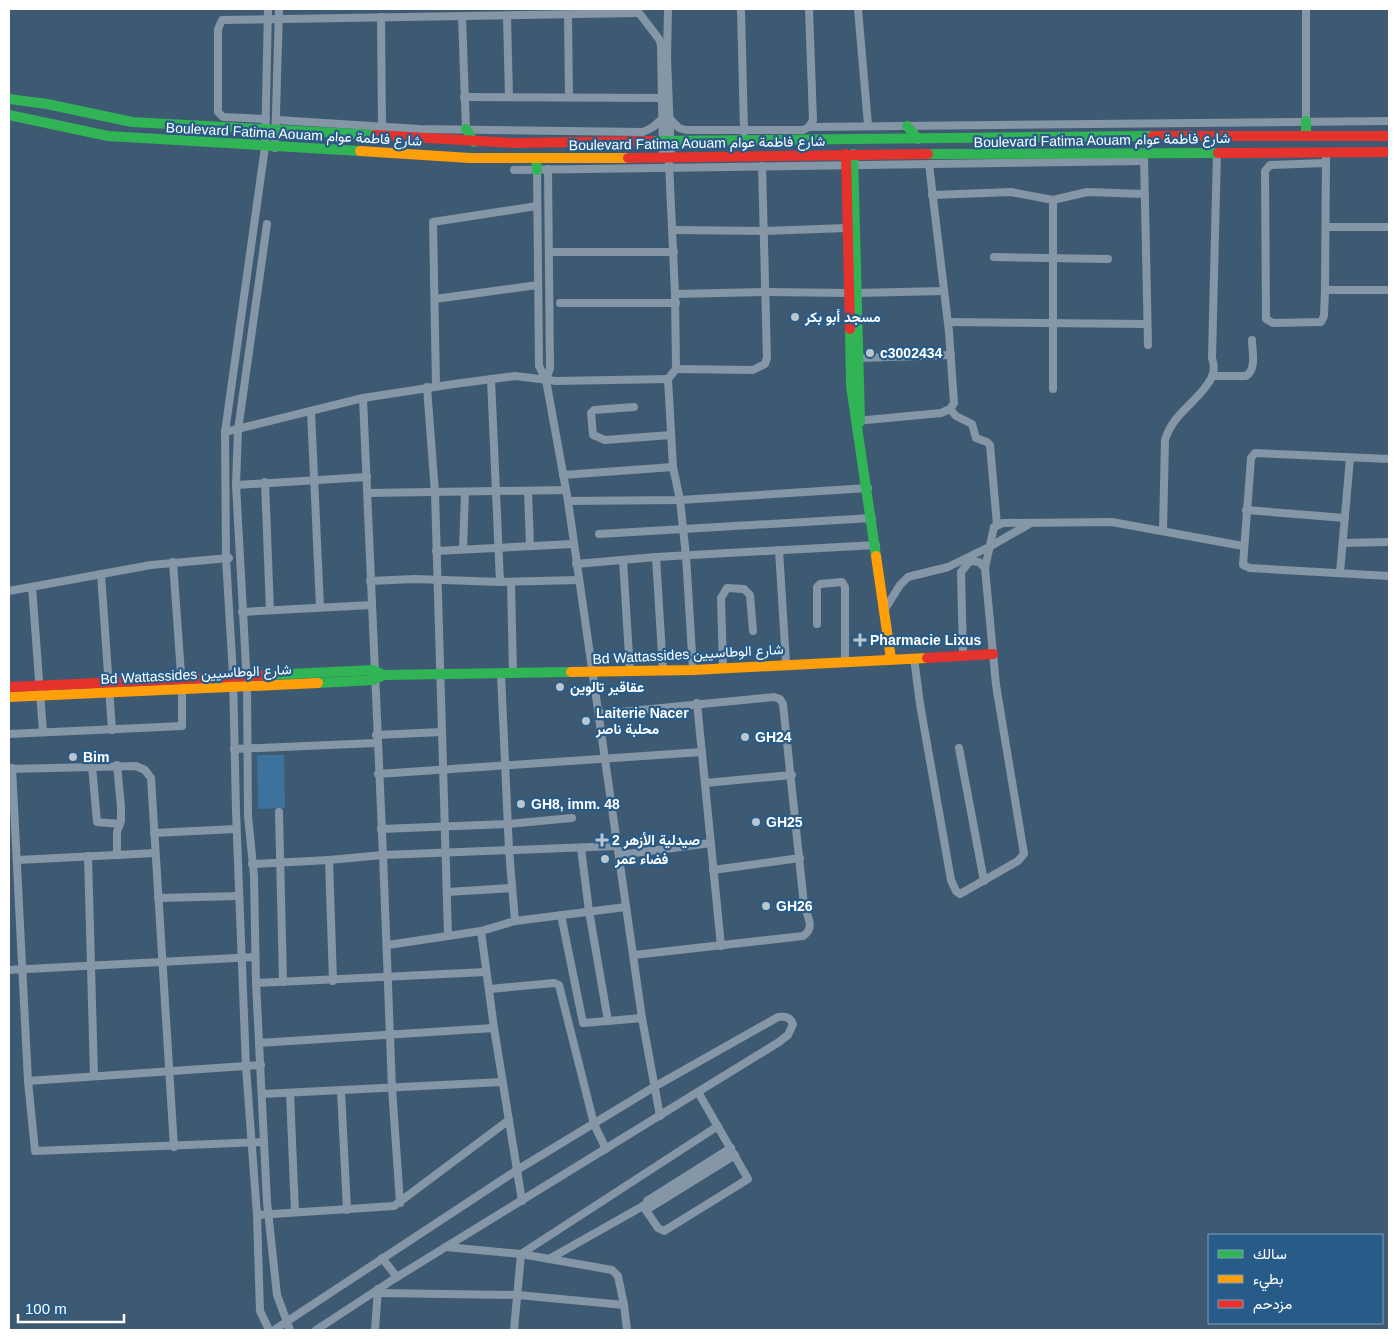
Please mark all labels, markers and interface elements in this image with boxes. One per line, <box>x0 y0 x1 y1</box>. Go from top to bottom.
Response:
street label: Boulevard Fatima Aouam شارع فاطمة عوام <box>165 119 423 152</box>
street label: Boulevard Fatima Aouam شارع فاطمة عوام <box>974 130 1230 153</box>
street label: Boulevard Fatima Aouam شارع فاطمة عوام <box>569 133 825 156</box>
place label: مسجد أبو بكر <box>804 309 881 326</box>
marker: مسجد أبو بكر <box>789 311 801 323</box>
place label: c3002434 <box>880 345 943 361</box>
marker: c3002434 <box>864 347 876 359</box>
place label: Pharmacie Lixus <box>870 632 981 648</box>
marker: Pharmacie Lixus <box>854 634 866 646</box>
street label: Bd Wattassides شارع الوطاسيين <box>592 641 784 670</box>
street label: Bd Wattassides شارع الوطاسيين <box>100 661 292 690</box>
place label: عقاقير تالوين <box>570 679 644 696</box>
marker: عقاقير تالوين <box>554 681 566 693</box>
place label: Laiterie Nacer محلبة ناصر <box>595 705 689 738</box>
marker: Laiterie Nacer محلبة ناصر <box>580 715 592 727</box>
place label: GH24 <box>755 729 792 745</box>
marker: GH24 <box>739 731 751 743</box>
place label: Bim <box>83 749 109 765</box>
marker: Bim <box>67 751 79 763</box>
place label: GH8, imm. 48 <box>531 796 620 812</box>
marker: GH8, imm. 48 <box>515 798 527 810</box>
place label: GH25 <box>766 814 803 830</box>
marker: GH25 <box>750 816 762 828</box>
place label: صيدلية الأزهر 2 <box>612 832 700 849</box>
marker: صيدلية الأزهر 2 <box>596 834 608 846</box>
place label: فضاء عمر <box>614 851 668 868</box>
marker: فضاء عمر <box>599 853 611 865</box>
place label: GH26 <box>776 898 813 914</box>
marker: GH26 <box>760 900 772 912</box>
legend <box>1208 1234 1383 1324</box>
text: سالك <box>1253 1245 1287 1262</box>
text: بطيء <box>1253 1270 1283 1292</box>
scale bar <box>18 1292 124 1324</box>
text: مزدحم <box>1253 1295 1292 1314</box>
text: 100 m <box>25 1300 67 1317</box>

